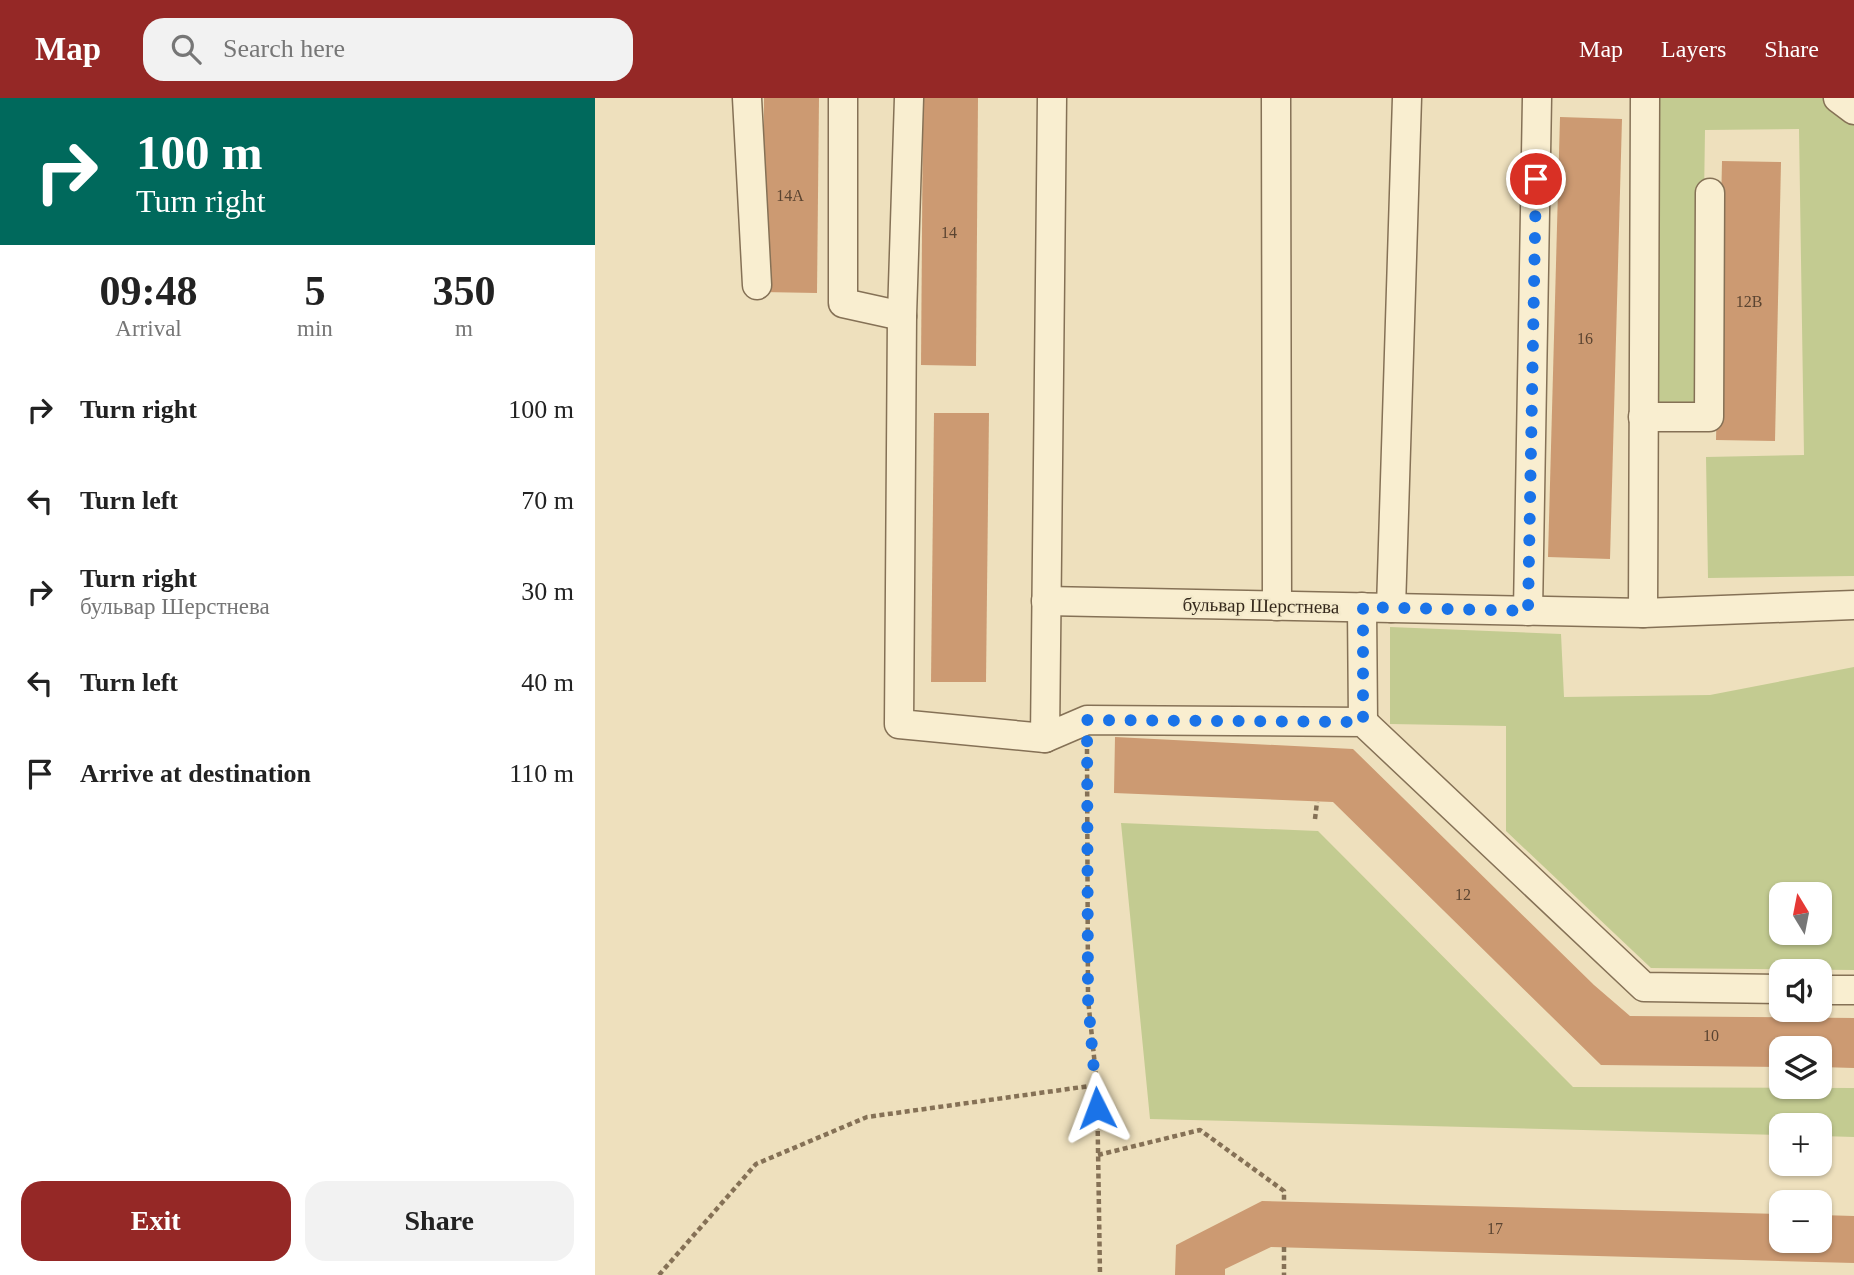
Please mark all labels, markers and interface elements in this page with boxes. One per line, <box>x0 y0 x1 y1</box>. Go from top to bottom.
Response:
search box <box>143 18 633 81</box>
icon: search <box>167 30 205 68</box>
text: Map <box>35 31 101 67</box>
text: Search here <box>223 34 345 63</box>
text: Map <box>1579 36 1623 62</box>
text: Layers <box>1661 36 1726 62</box>
text: Share <box>1764 36 1819 62</box>
text: 100 m <box>136 125 263 180</box>
icon: right <box>21 126 112 217</box>
pin <box>1506 149 1566 209</box>
icon: arrive <box>1517 160 1555 198</box>
text: Turn right <box>136 183 266 219</box>
house number: 14А <box>776 187 804 204</box>
house number: 14 <box>941 224 957 241</box>
text: 09:48 <box>100 268 198 314</box>
text: 5 <box>304 268 325 314</box>
text: 350 <box>432 268 495 314</box>
house number: 12В <box>1736 293 1762 310</box>
text: Arrival <box>115 316 182 341</box>
text: min <box>297 316 333 341</box>
text: m <box>455 316 473 341</box>
house number: 16 <box>1577 330 1593 347</box>
icon: right <box>21 391 59 429</box>
text: Turn right <box>80 395 197 424</box>
text: 100 m <box>508 395 574 424</box>
icon: left <box>21 482 59 520</box>
text: Turn left <box>80 486 178 515</box>
text: 70 m <box>521 486 574 515</box>
text: Turn right <box>80 564 197 593</box>
icon: right <box>21 573 59 611</box>
text: 30 m <box>521 577 574 606</box>
text: бульвар Шерстнева <box>80 594 270 619</box>
street label: бульвар Шерстнева <box>1182 594 1340 617</box>
icon: left <box>21 664 59 702</box>
text: Turn left <box>80 668 178 697</box>
text: 40 m <box>521 668 574 697</box>
icon: arrive <box>21 755 59 793</box>
text: Arrive at destination <box>80 759 311 788</box>
text: 110 m <box>509 759 574 788</box>
north arrow <box>1769 882 1832 945</box>
map controls <box>1769 882 1832 1253</box>
house number: 12 <box>1455 886 1471 903</box>
button: sound <box>1769 959 1832 1022</box>
house number: 10 <box>1703 1027 1719 1044</box>
button: layers <box>1769 1036 1832 1099</box>
position arrow <box>1060 1071 1134 1145</box>
button: + <box>1769 1113 1832 1176</box>
button: Exit <box>21 1181 291 1261</box>
button: Share <box>305 1181 574 1261</box>
button: − <box>1769 1190 1832 1253</box>
house number: 17 <box>1487 1220 1503 1237</box>

